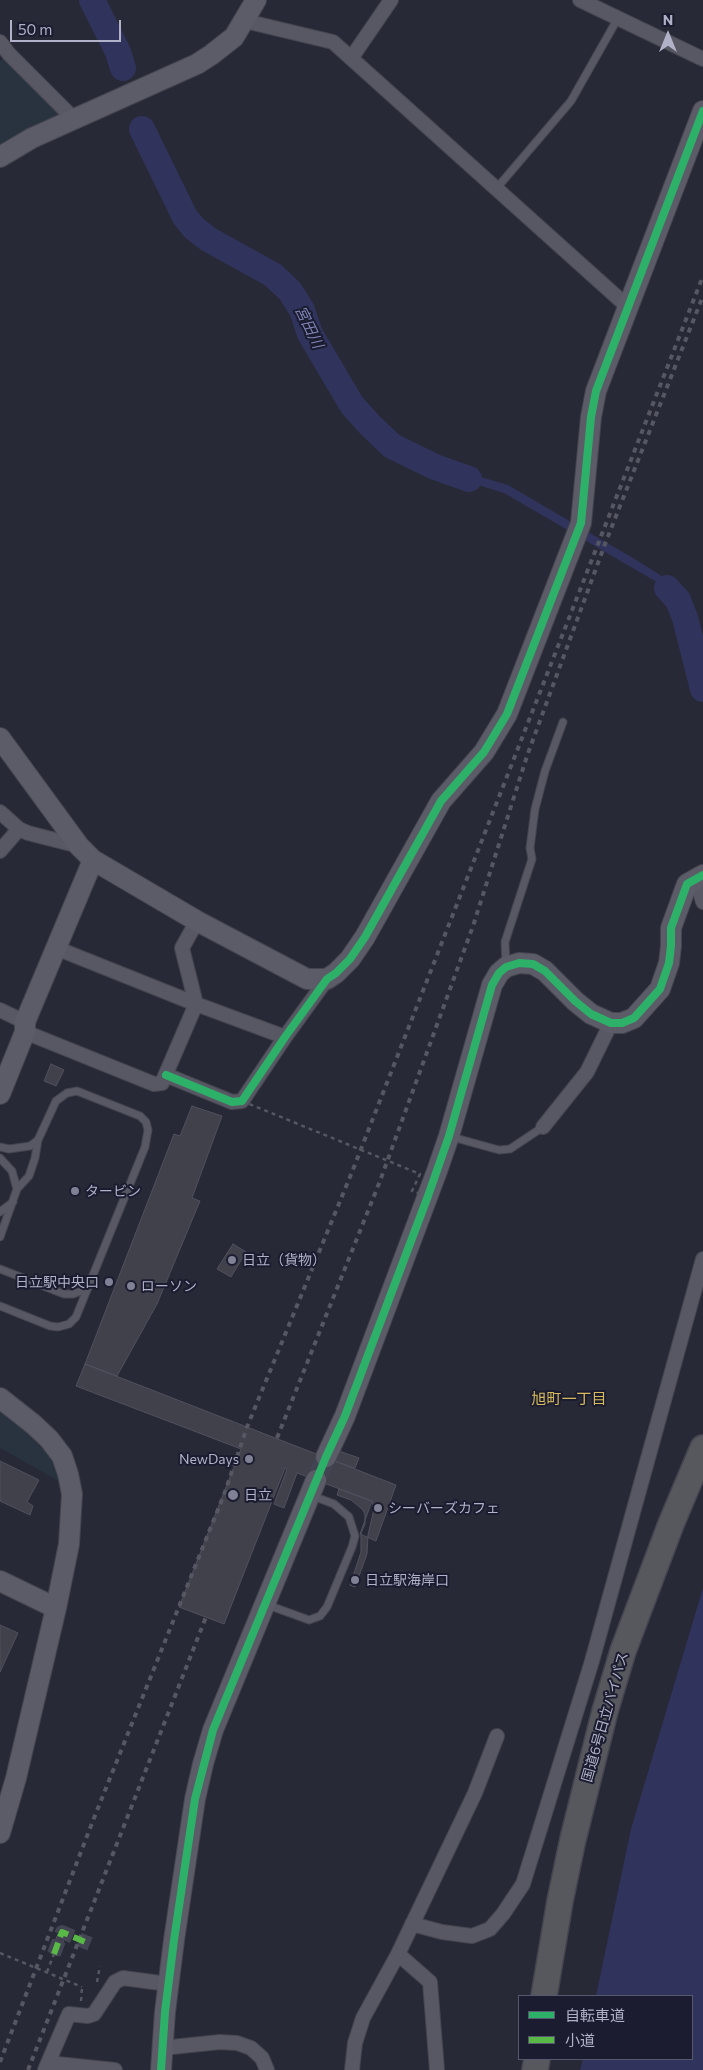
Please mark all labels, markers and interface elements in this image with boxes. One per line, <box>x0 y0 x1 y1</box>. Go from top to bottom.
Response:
scale bar <box>12 10 124 42</box>
north arrow <box>643 10 693 60</box>
text: N <box>663 11 673 28</box>
text: 50 m <box>18 20 52 38</box>
water label: 宮田川 <box>291 303 327 351</box>
place label: タービン <box>85 1183 141 1199</box>
marker: タービン <box>69 1185 81 1197</box>
place label: 日立（貨物） <box>242 1252 326 1268</box>
marker: 日立（貨物） <box>226 1254 238 1266</box>
place label: 日立駅中央口 <box>15 1274 99 1290</box>
marker: 日立駅中央口 <box>103 1276 115 1288</box>
place label: ローソン <box>141 1278 197 1294</box>
marker: ローソン <box>125 1280 137 1292</box>
district label: 旭町一丁目 <box>532 1390 606 1408</box>
place label: NewDays <box>179 1451 239 1467</box>
marker: NewDays <box>243 1453 255 1465</box>
place label: 日立 <box>244 1487 272 1503</box>
marker: 日立 <box>226 1488 240 1502</box>
place label: シーバーズカフェ <box>388 1500 500 1516</box>
marker: シーバーズカフェ <box>372 1502 384 1514</box>
place label: 日立駅海岸口 <box>365 1572 449 1588</box>
marker: 日立駅海岸口 <box>349 1574 361 1586</box>
street label: 国道6号日立バイパス <box>578 1650 632 1784</box>
legend <box>518 1995 693 2060</box>
text: 自転車道 <box>565 2006 625 2024</box>
text: 小道 <box>565 2031 595 2049</box>

